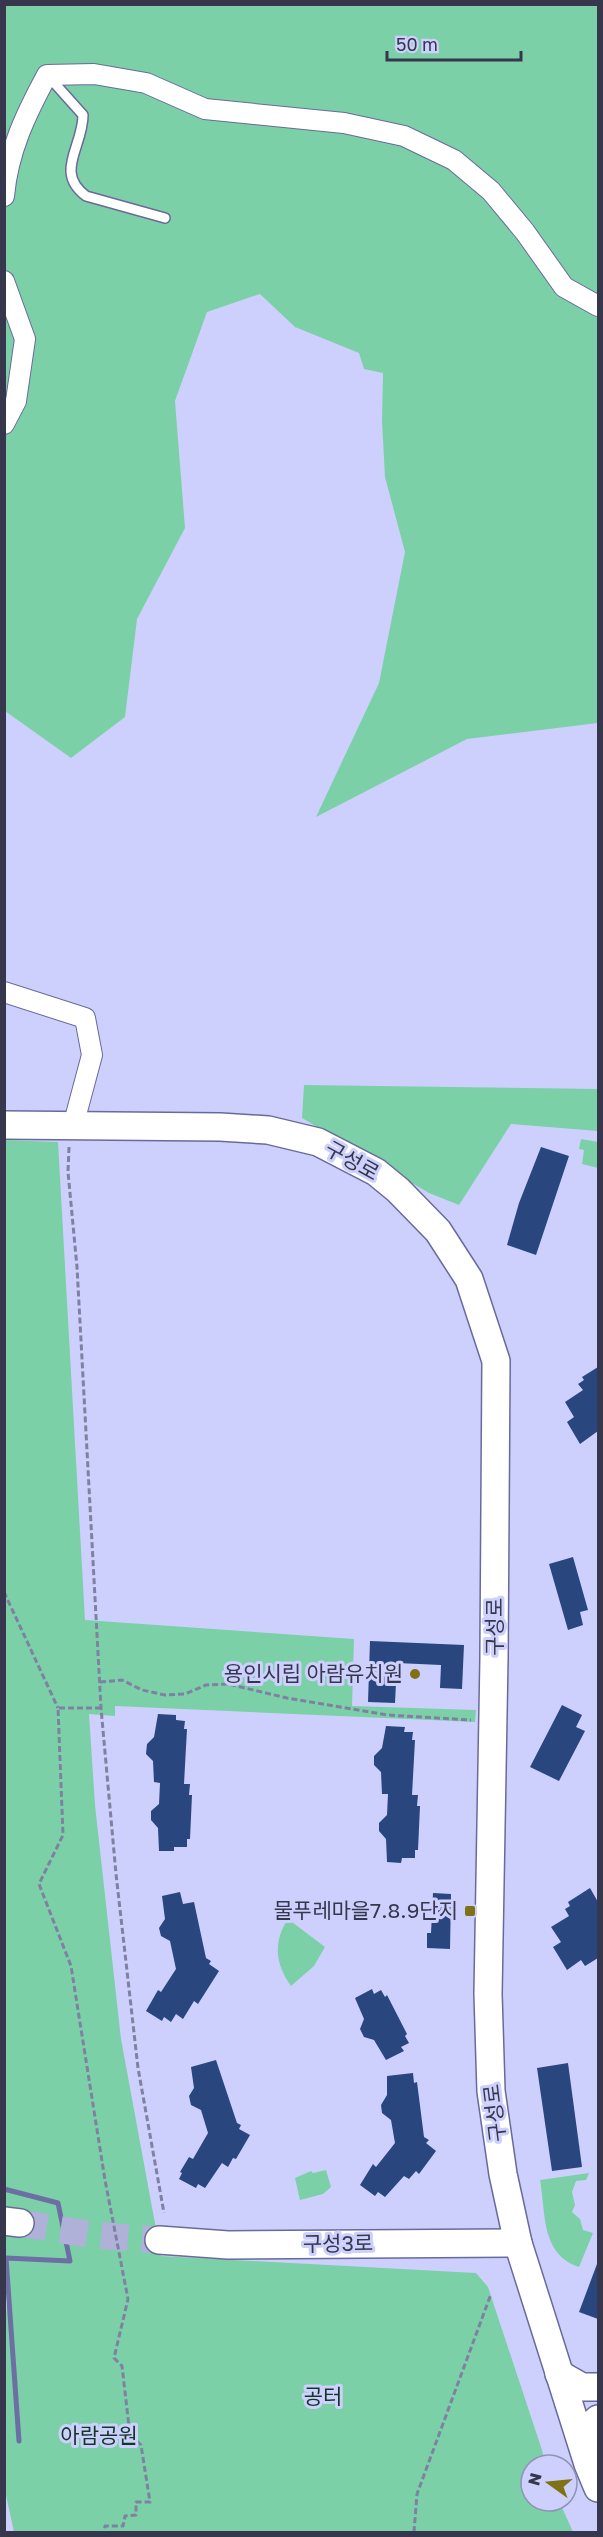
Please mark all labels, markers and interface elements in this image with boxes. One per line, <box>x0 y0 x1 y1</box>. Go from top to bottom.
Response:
scale bar <box>387 24 520 62</box>
text: 50 m <box>396 33 438 55</box>
street label: 구성로 <box>321 1135 384 1186</box>
street label: 구성로 <box>481 1598 507 1656</box>
place label: 용인시립 아람유치원 <box>224 1660 403 1686</box>
marker: 용인시립 아람유치원 <box>408 1667 422 1681</box>
place label: 물푸레마을7.8.9단지 <box>274 1897 458 1923</box>
marker: 물푸레마을7.8.9단지 <box>463 1904 477 1918</box>
street label: 구성로 <box>478 2083 510 2143</box>
street label: 구성3로 <box>303 2229 373 2257</box>
park label: 공터 <box>304 2383 342 2409</box>
park label: 아람공원 <box>60 2422 138 2448</box>
north arrow <box>519 2453 579 2513</box>
text: N <box>523 2471 546 2488</box>

